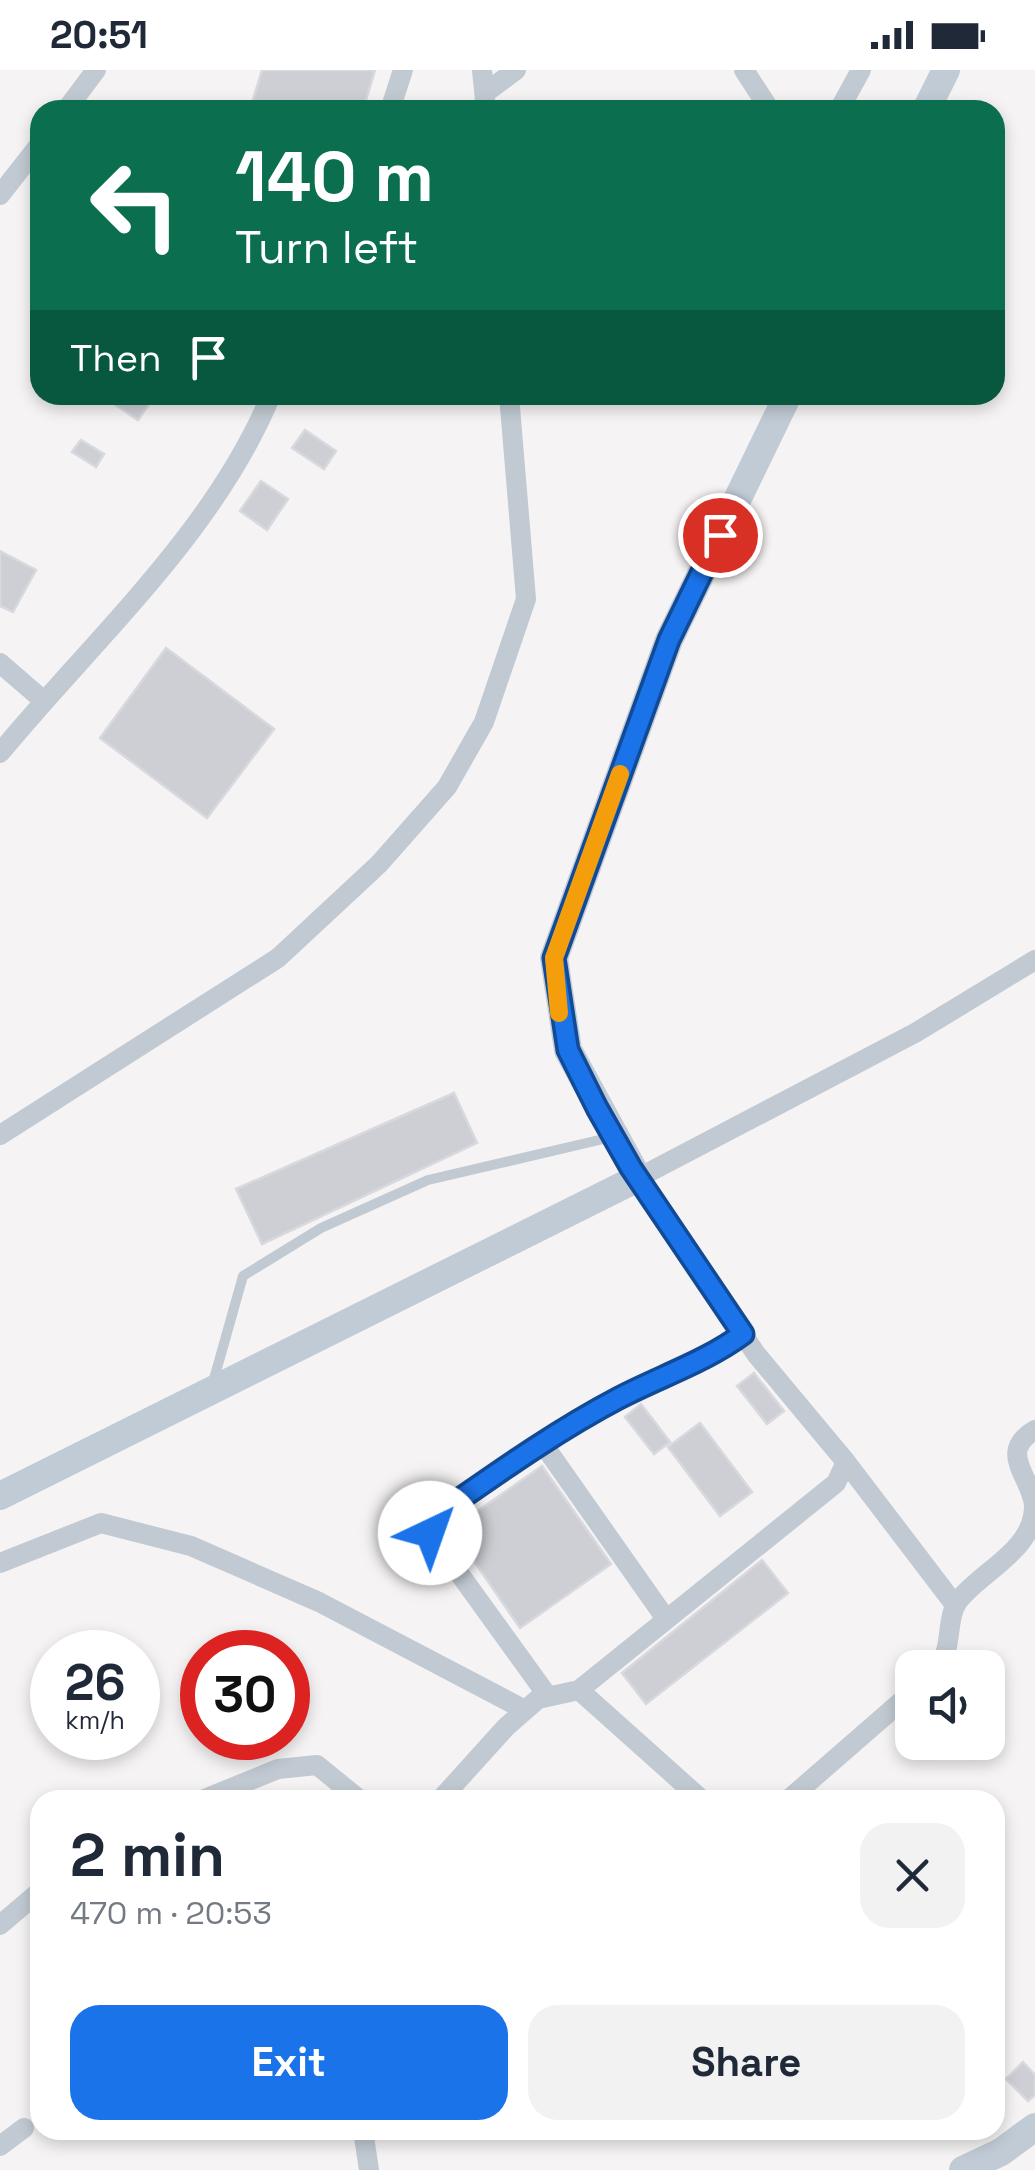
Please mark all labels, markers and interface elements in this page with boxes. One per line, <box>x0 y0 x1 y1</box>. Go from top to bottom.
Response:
text: 20:51 <box>50 11 148 59</box>
text: 140 m <box>235 132 434 221</box>
icon: left <box>70 140 200 270</box>
text: Turn left <box>235 219 418 276</box>
icon: arrive <box>181 330 236 385</box>
text: Then <box>70 334 161 382</box>
pin <box>678 493 763 578</box>
icon: arrive <box>693 508 748 563</box>
position arrow <box>378 1481 482 1585</box>
speed limit sign: 30 <box>180 1630 310 1760</box>
map controls <box>895 1650 1005 1760</box>
button: sound <box>895 1650 1005 1760</box>
text: 26 <box>65 1651 125 1715</box>
text: km/h <box>65 1704 125 1736</box>
text: 2 min <box>70 1817 225 1894</box>
button: close <box>860 1823 965 1928</box>
text: 470 m · 20:53 <box>70 1893 272 1933</box>
button: Exit <box>70 2005 508 2120</box>
button: Share <box>528 2005 965 2120</box>

